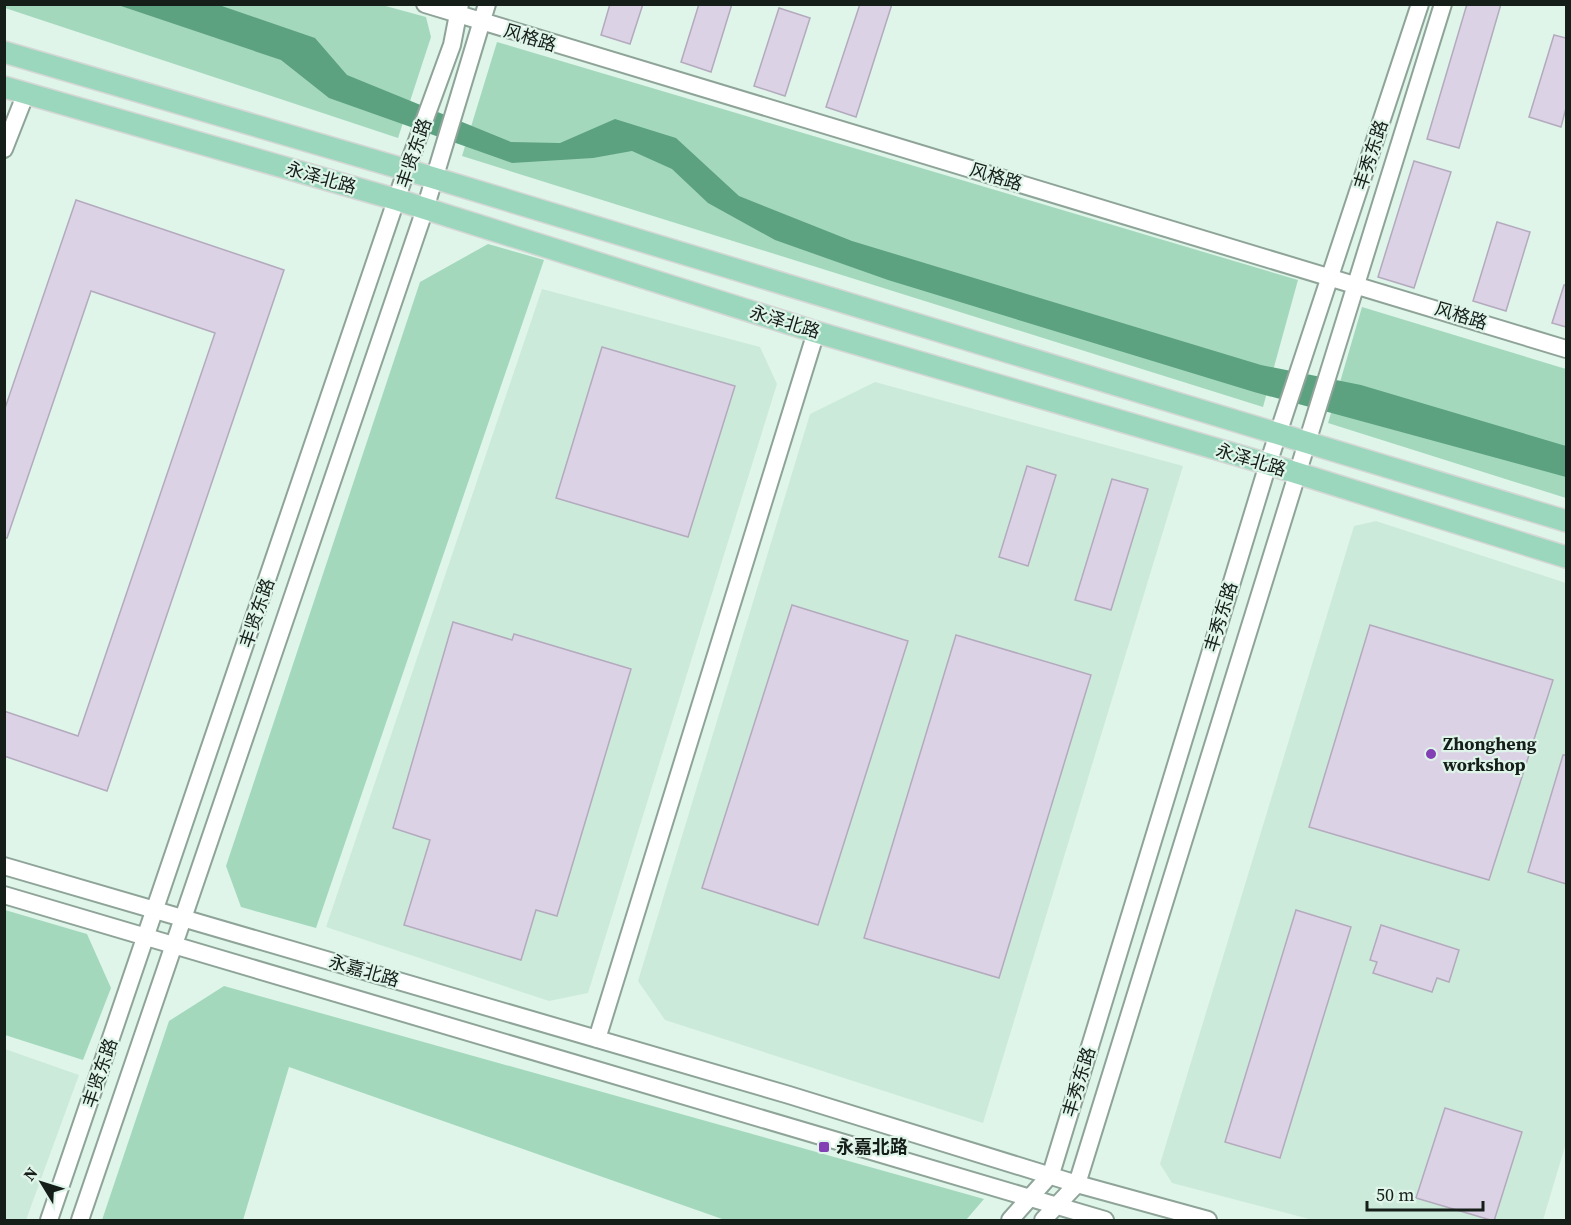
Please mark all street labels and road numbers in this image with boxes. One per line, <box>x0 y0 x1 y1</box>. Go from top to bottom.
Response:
street label: 风格路 <box>501 18 560 57</box>
street label: 丰贤东路 <box>390 115 437 191</box>
street label: 丰秀东路 <box>1348 117 1394 193</box>
street label: 永泽北路 <box>283 156 359 199</box>
street label: 风格路 <box>967 157 1026 196</box>
street label: 风格路 <box>1432 296 1491 335</box>
street label: 永泽北路 <box>747 299 823 344</box>
street label: 永泽北路 <box>1213 437 1289 482</box>
street label: 丰贤东路 <box>233 575 280 651</box>
street label: 丰秀东路 <box>1198 579 1243 655</box>
street label: 永嘉北路 <box>326 949 402 992</box>
street label: 丰贤东路 <box>76 1035 123 1111</box>
street label: 丰秀东路 <box>1056 1044 1101 1120</box>

